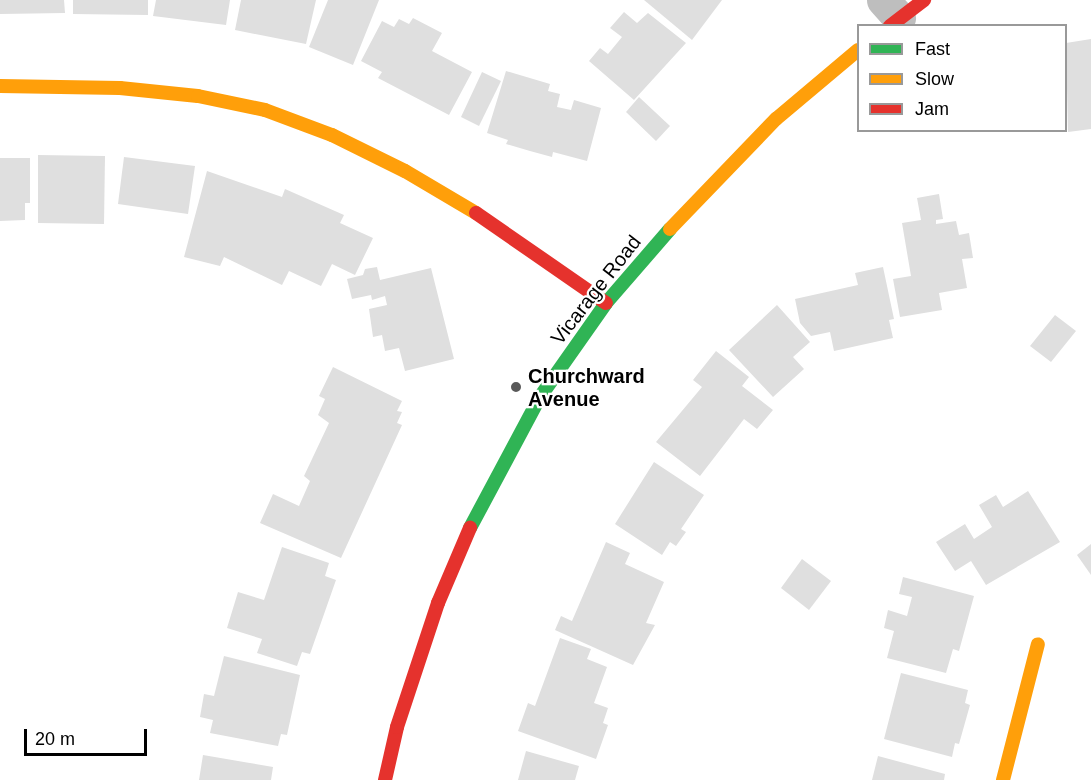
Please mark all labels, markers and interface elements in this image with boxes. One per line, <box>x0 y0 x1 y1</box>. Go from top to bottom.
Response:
legend <box>857 24 1067 132</box>
text: Fast <box>915 39 950 59</box>
text: Slow <box>915 69 954 89</box>
text: Jam <box>915 99 949 119</box>
street label: Vicarage Road <box>546 231 646 349</box>
place label: Churchward Avenue <box>528 364 645 411</box>
marker: Churchward Avenue <box>509 380 523 394</box>
scale bar <box>27 717 150 755</box>
text: 20 m <box>35 729 75 749</box>

